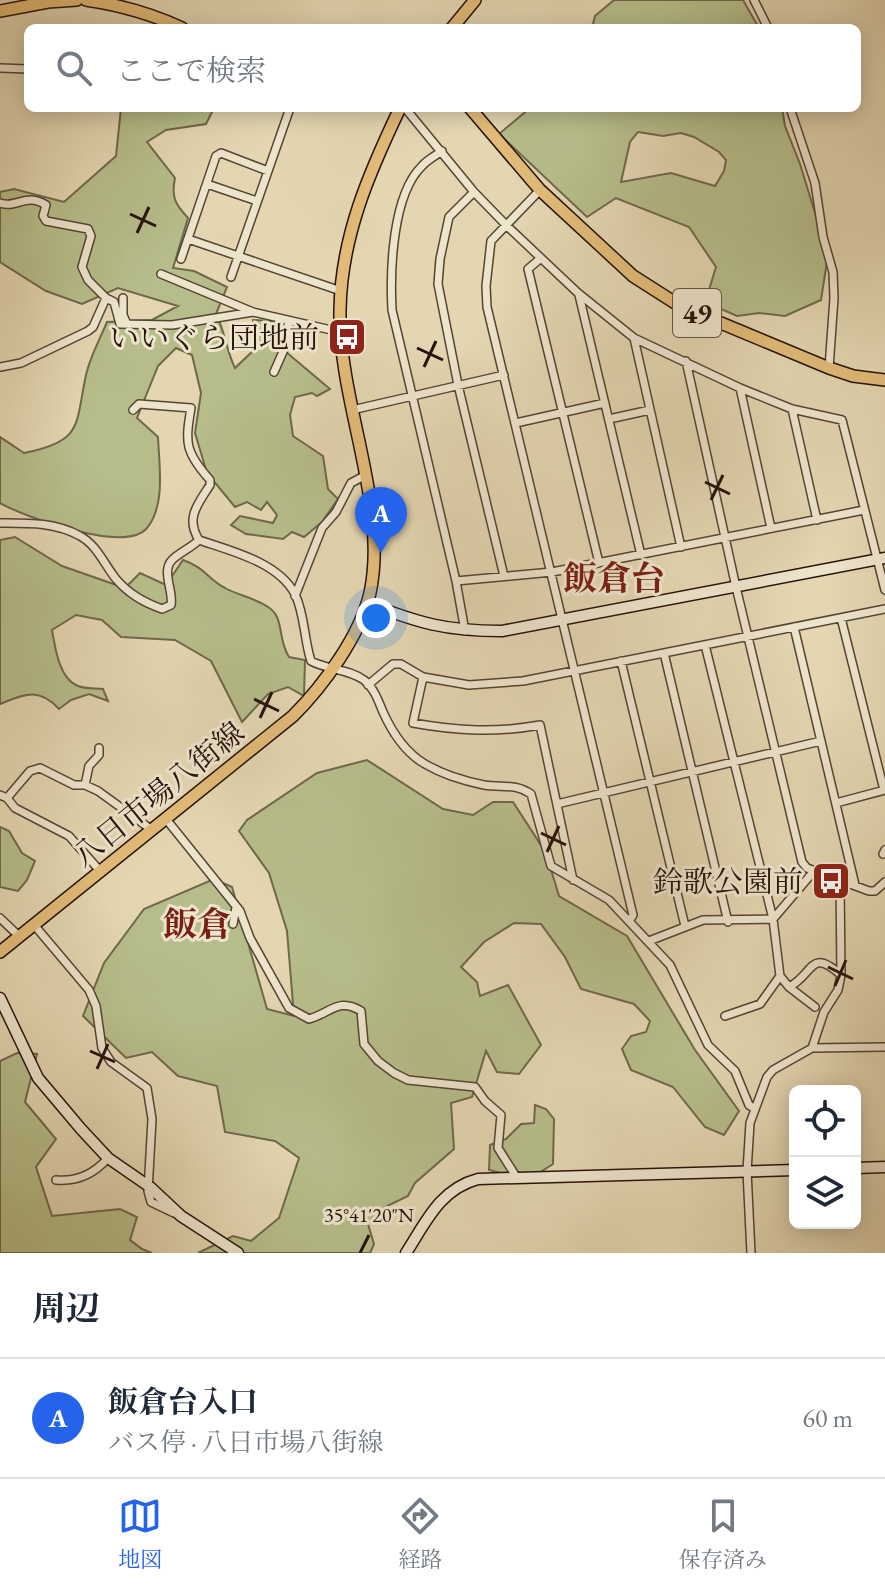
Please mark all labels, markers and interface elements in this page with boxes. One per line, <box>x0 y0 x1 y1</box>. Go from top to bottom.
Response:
search box <box>24 24 861 112</box>
icon: search <box>52 46 96 90</box>
text: ここで検索 <box>116 51 266 90</box>
road number: 49 <box>673 289 721 337</box>
bus stop icon: いいぐら団地前 <box>326 316 368 358</box>
place label: いいぐら団地前 <box>109 318 319 357</box>
pin: A <box>355 487 407 553</box>
district label: 飯倉台 <box>563 556 665 600</box>
your location <box>356 598 396 638</box>
street label: 八日市場八街線 <box>64 713 252 875</box>
bus stop icon: 鈴歌公園前 <box>810 860 852 902</box>
place label: 鈴歌公園前 <box>653 862 803 901</box>
district label: 飯倉 <box>163 902 231 946</box>
map controls <box>789 1085 861 1229</box>
button: locate <box>789 1085 861 1157</box>
button: layers <box>789 1157 861 1229</box>
text: 35°41'20"N <box>324 1202 414 1228</box>
text: 周辺 <box>32 1286 100 1330</box>
text: 飯倉台入口 <box>108 1382 258 1421</box>
text: A <box>49 1401 67 1435</box>
text: 60 m <box>803 1401 853 1435</box>
text: バス停 · 八日市場八街線 <box>108 1425 384 1459</box>
tab: 地図 <box>118 1494 162 1574</box>
tab: 経路 <box>398 1494 443 1574</box>
tab: 保存済み <box>679 1494 767 1574</box>

